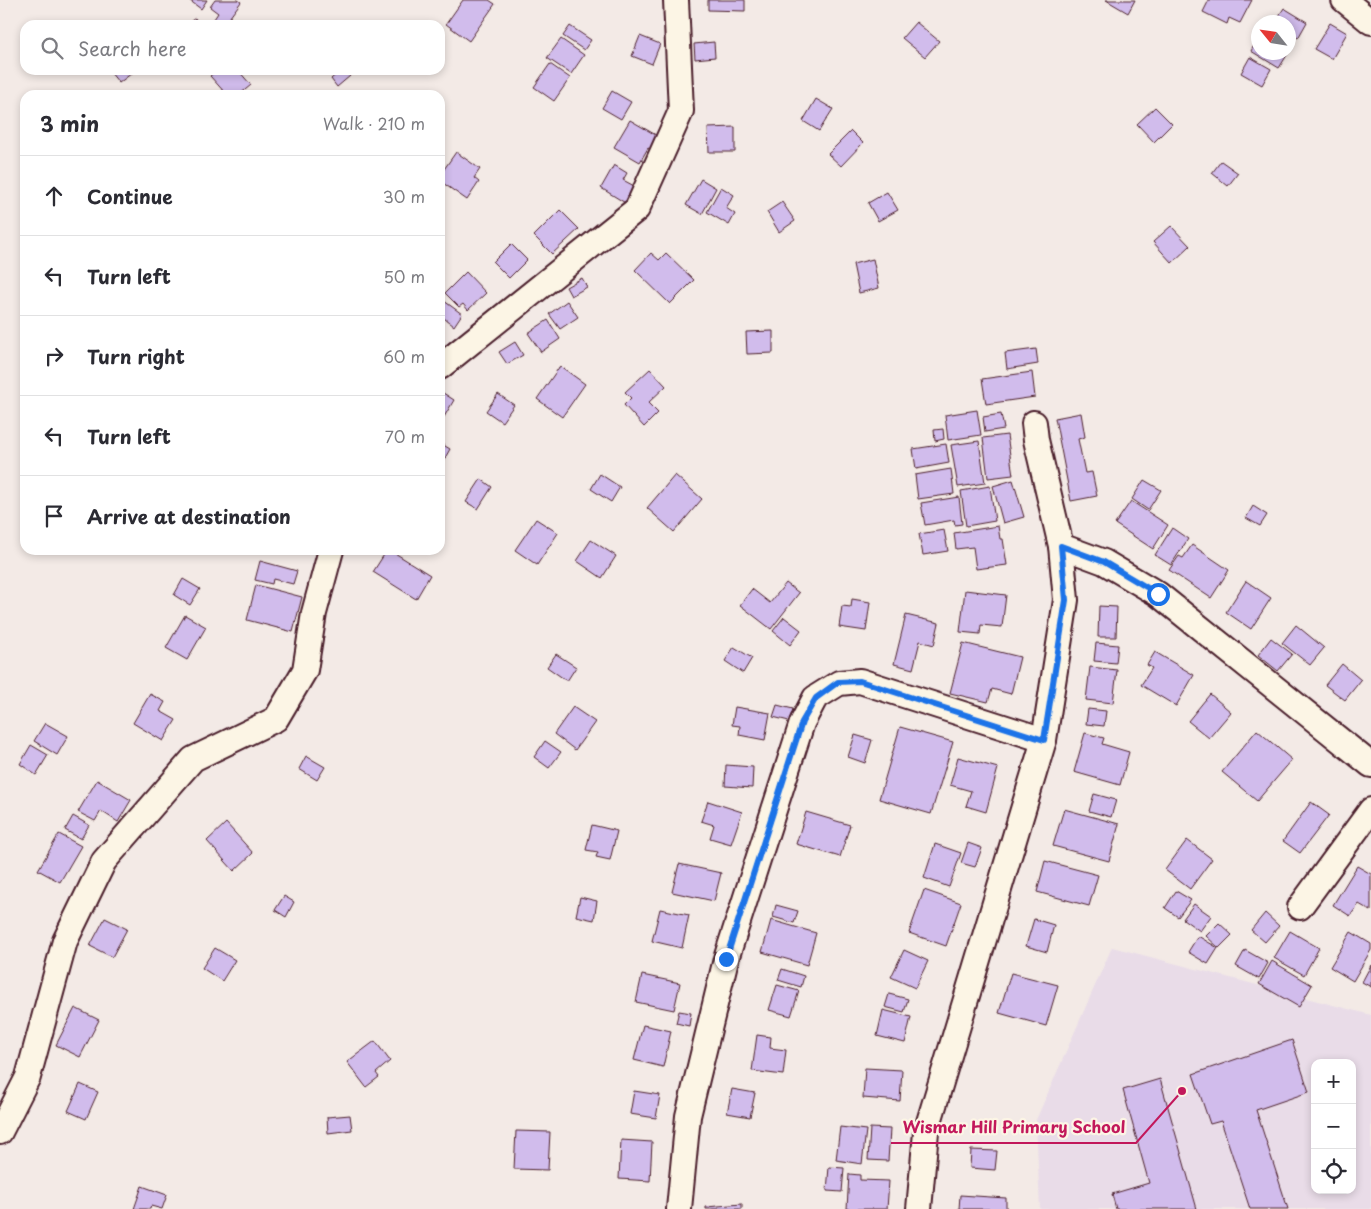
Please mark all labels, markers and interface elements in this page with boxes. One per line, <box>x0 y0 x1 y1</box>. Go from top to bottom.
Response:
north arrow <box>1251 15 1296 60</box>
search box <box>20 20 445 75</box>
icon: search <box>38 34 66 62</box>
text: Search here <box>78 34 187 62</box>
text: 3 min <box>40 107 99 139</box>
text: Walk · 210 m <box>323 111 425 135</box>
icon: ahead <box>40 182 68 210</box>
text: Continue <box>87 182 173 210</box>
text: 30 m <box>383 184 425 208</box>
icon: left <box>40 262 68 290</box>
text: Turn left <box>87 262 171 290</box>
text: 50 m <box>384 264 425 288</box>
icon: right <box>40 342 68 370</box>
text: Turn right <box>87 342 185 370</box>
text: 60 m <box>383 344 425 368</box>
icon: left <box>40 422 68 450</box>
text: Turn left <box>87 422 171 450</box>
text: 70 m <box>385 424 425 448</box>
icon: arrive <box>40 502 68 530</box>
text: Arrive at destination <box>87 502 291 530</box>
route start <box>1147 583 1170 606</box>
route end <box>715 948 738 971</box>
map controls <box>1311 1059 1356 1194</box>
button: + <box>1311 1059 1356 1104</box>
button: − <box>1311 1104 1356 1149</box>
callout: Wismar Hill Primary School <box>891 1112 1136 1143</box>
text: Wismar Hill Primary School <box>903 1114 1125 1138</box>
button: locate <box>1311 1149 1356 1194</box>

